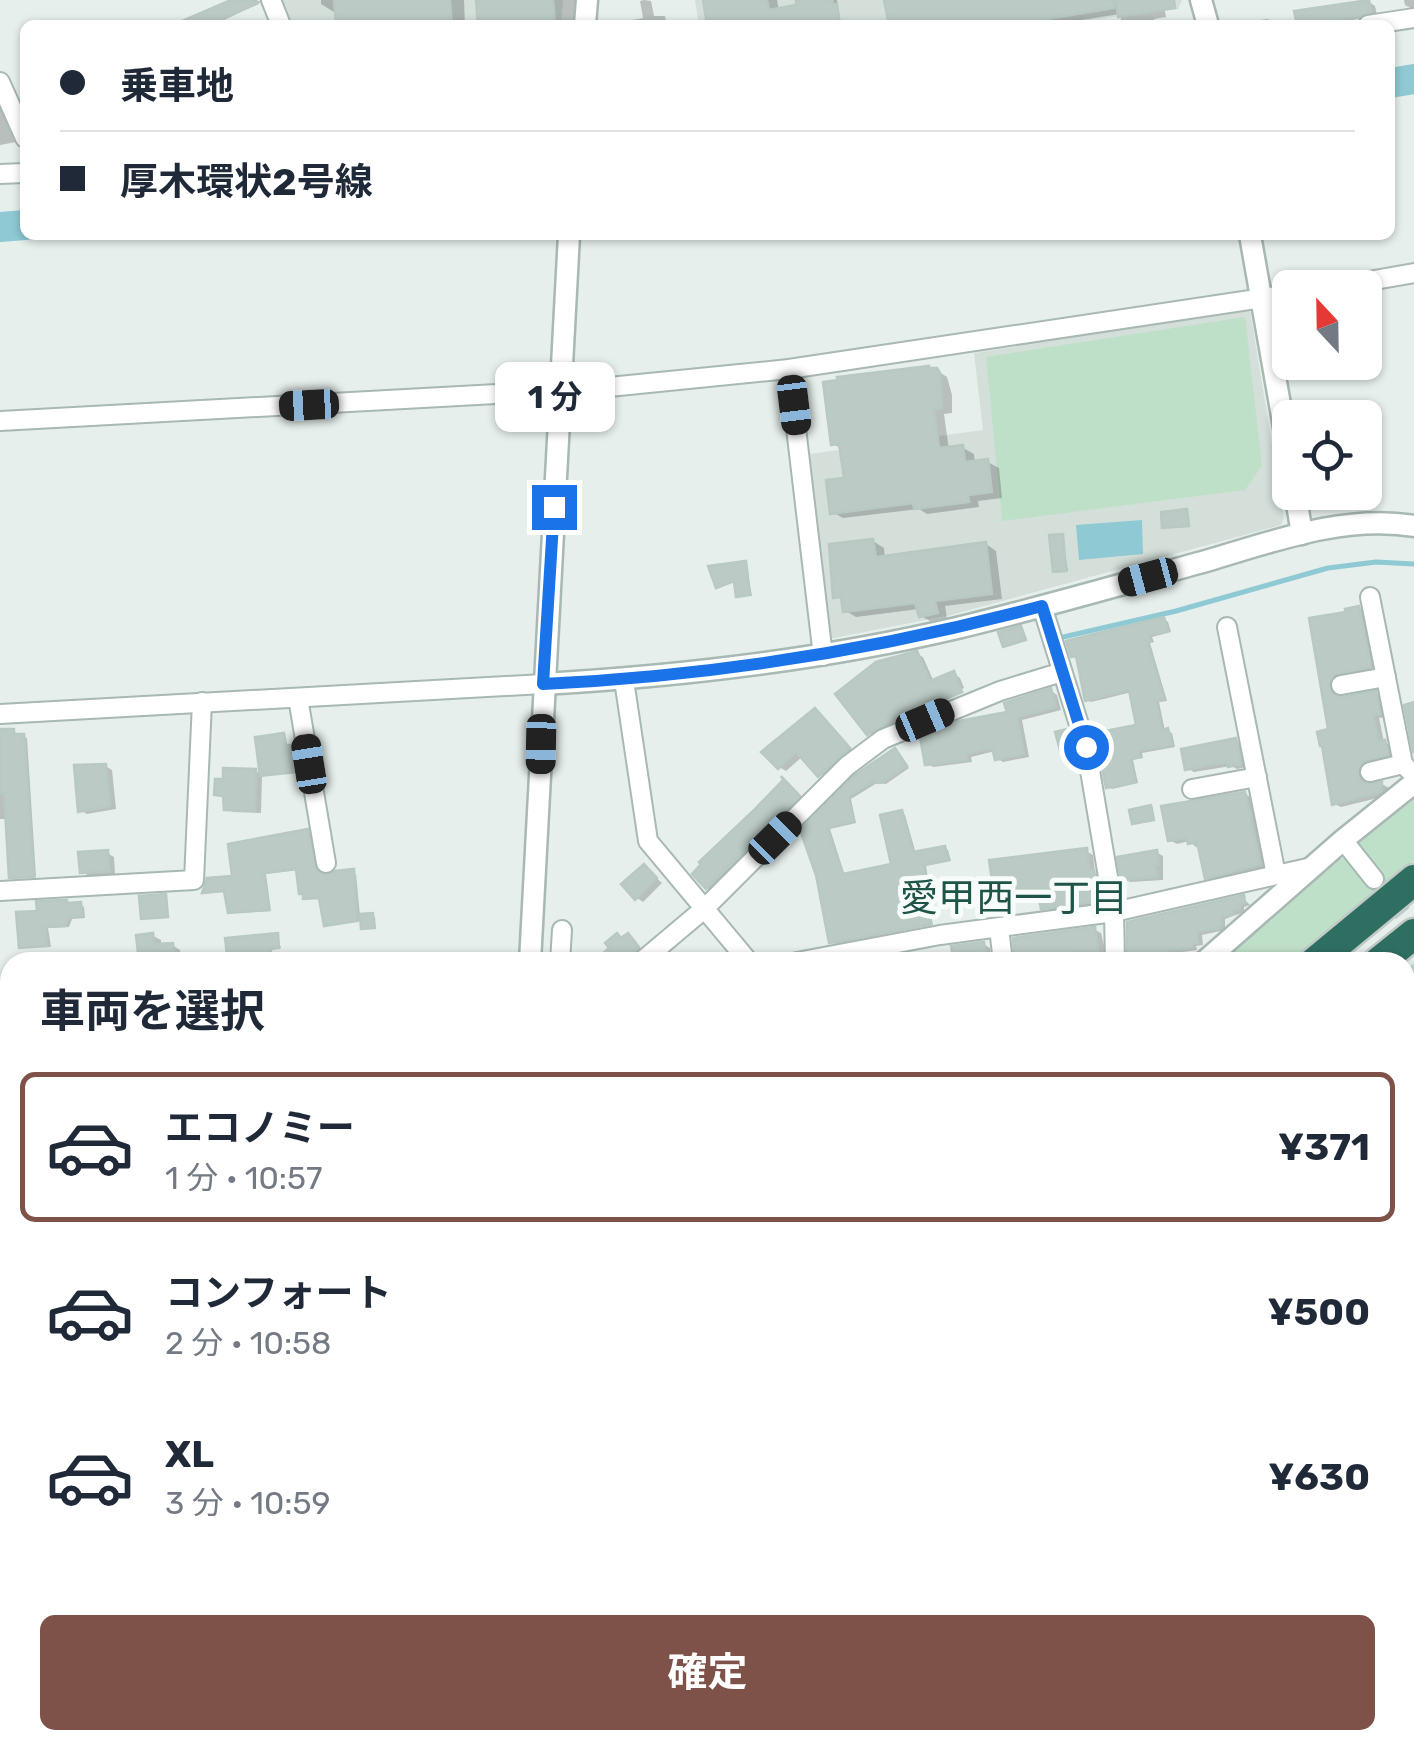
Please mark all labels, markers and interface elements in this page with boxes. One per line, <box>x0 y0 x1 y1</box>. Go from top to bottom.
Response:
text: 乗車地 <box>120 63 234 109</box>
text: 厚木環状2号線 <box>120 159 373 205</box>
north arrow <box>1272 270 1382 380</box>
map controls <box>1272 270 1382 510</box>
callout: 1 分 <box>494 362 614 432</box>
car <box>775 373 813 437</box>
text: 1 分 <box>528 378 582 416</box>
car <box>278 388 340 422</box>
button: locate <box>1272 400 1382 510</box>
route end <box>532 485 577 530</box>
car <box>1115 555 1181 599</box>
car <box>892 694 958 746</box>
car <box>525 714 557 774</box>
route start <box>1064 725 1109 770</box>
car <box>289 732 329 796</box>
car <box>743 806 807 870</box>
district label: 愛甲西一丁目 <box>900 875 1128 921</box>
text: 車両を選択 <box>40 985 265 1038</box>
icon: car <box>45 1102 135 1192</box>
text: エコノミー <box>165 1105 355 1151</box>
text: ¥371 <box>1278 1124 1370 1170</box>
text: 1 分 · 10:57 <box>165 1159 322 1197</box>
icon: car <box>45 1267 135 1357</box>
text: コンフォート <box>165 1270 392 1316</box>
text: ¥500 <box>1268 1289 1370 1335</box>
text: 2 分 · 10:58 <box>165 1324 331 1362</box>
text: XL <box>165 1431 214 1477</box>
icon: car <box>45 1432 135 1522</box>
text: ¥630 <box>1268 1454 1370 1500</box>
text: 3 分 · 10:59 <box>165 1484 331 1522</box>
button: 確定 <box>40 1615 1375 1730</box>

